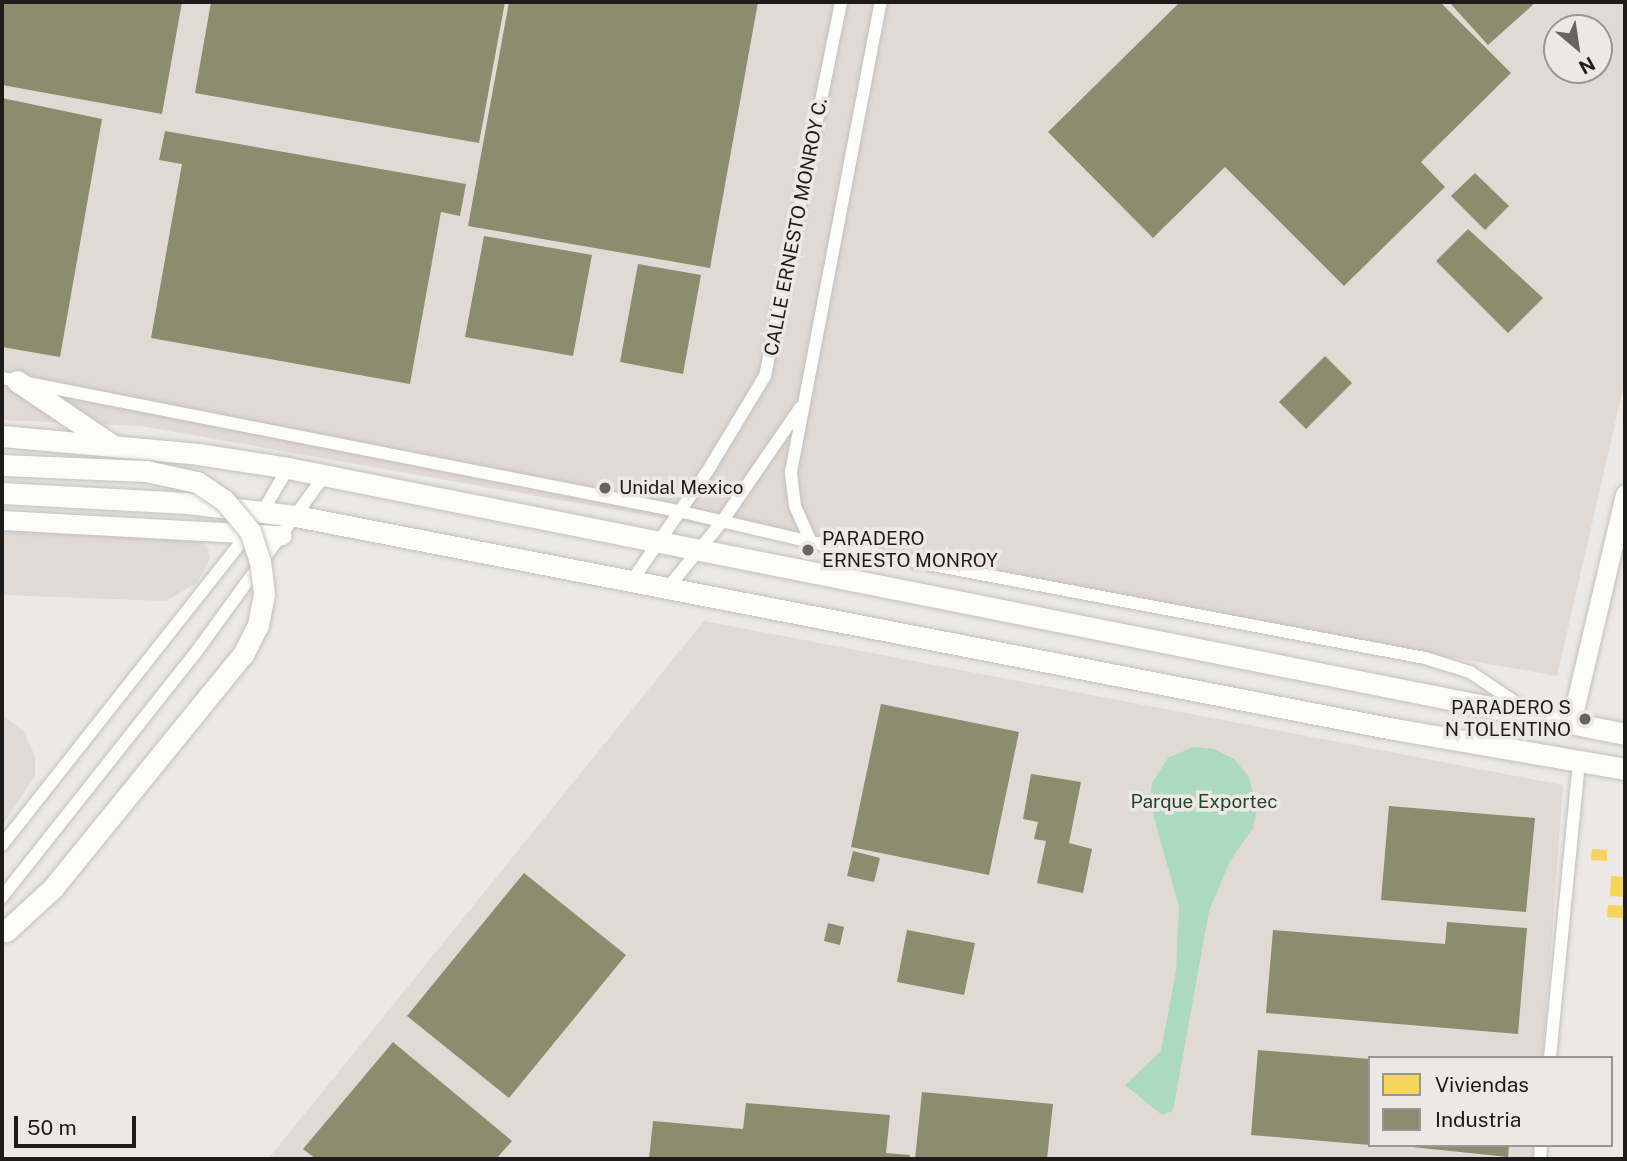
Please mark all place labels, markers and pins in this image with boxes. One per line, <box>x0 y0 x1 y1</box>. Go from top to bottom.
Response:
place label: Unidal Mexico <box>619 477 743 499</box>
marker: Unidal Mexico <box>597 480 613 496</box>
place label: PARADERO ERNESTO MONROY <box>822 528 998 572</box>
marker: PARADERO ERNESTO MONROY <box>800 542 816 558</box>
place label: PARADERO S N TOLENTINO <box>1445 697 1571 741</box>
marker: PARADERO S N TOLENTINO <box>1577 711 1593 727</box>

